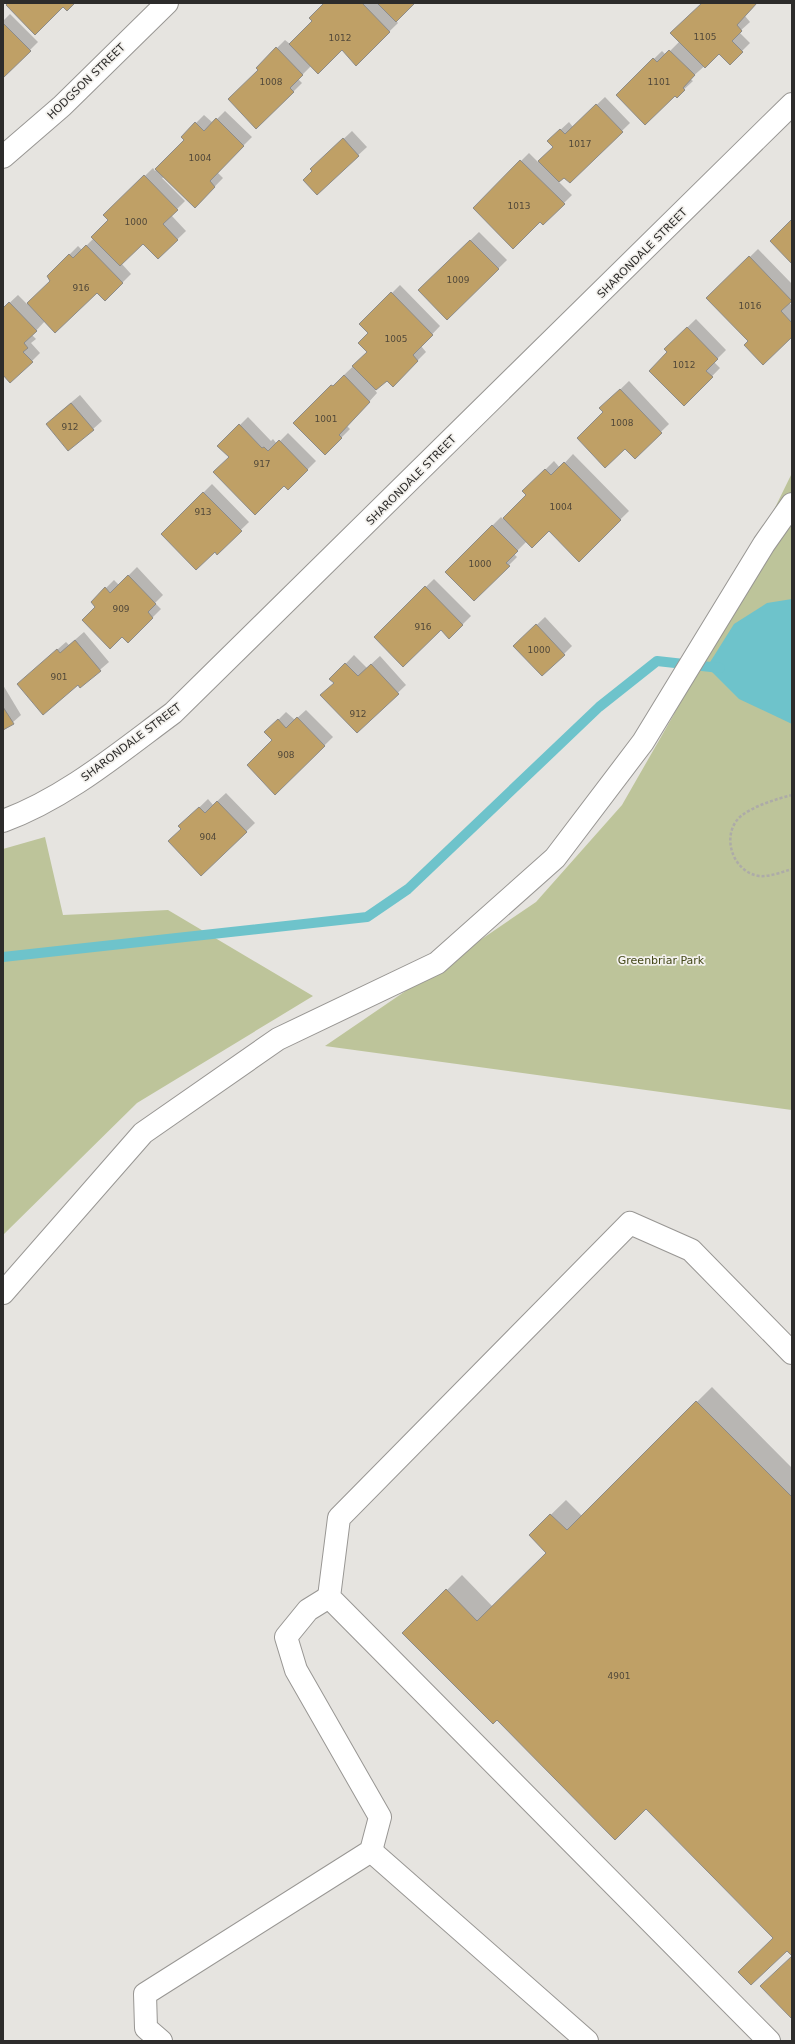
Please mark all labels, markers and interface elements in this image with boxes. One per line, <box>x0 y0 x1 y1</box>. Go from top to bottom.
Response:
house number: 1105 <box>694 32 716 42</box>
house number: 1012 <box>329 33 351 43</box>
street label: HODGSON STREET <box>45 41 128 122</box>
house number: 1008 <box>260 77 283 87</box>
house number: 1101 <box>648 77 670 87</box>
house number: 1017 <box>569 139 591 149</box>
house number: 1004 <box>189 153 212 163</box>
house number: 1013 <box>508 201 530 211</box>
street label: SHARONDALE STREET <box>595 206 690 301</box>
house number: 1000 <box>125 217 148 227</box>
house number: 1009 <box>447 275 470 285</box>
house number: 916 <box>72 283 90 293</box>
house number: 1016 <box>739 301 762 311</box>
house number: 1005 <box>385 334 407 344</box>
house number: 1012 <box>673 360 695 370</box>
house number: 1001 <box>315 414 337 424</box>
house number: 1008 <box>611 418 634 428</box>
house number: 912 <box>61 422 79 432</box>
street label: SHARONDALE STREET <box>364 433 459 528</box>
house number: 917 <box>253 459 271 469</box>
house number: 1004 <box>550 502 573 512</box>
house number: 913 <box>194 507 212 517</box>
house number: 1000 <box>469 559 492 569</box>
house number: 909 <box>112 604 130 614</box>
house number: 916 <box>414 622 432 632</box>
house number: 1000 <box>528 645 551 655</box>
house number: 901 <box>50 672 68 682</box>
street label: SHARONDALE STREET <box>79 700 184 784</box>
house number: 912 <box>349 709 367 719</box>
house number: 908 <box>277 750 295 760</box>
house number: 904 <box>199 832 217 842</box>
park label: Greenbriar Park <box>618 954 705 967</box>
house number: 4901 <box>608 1671 630 1681</box>

